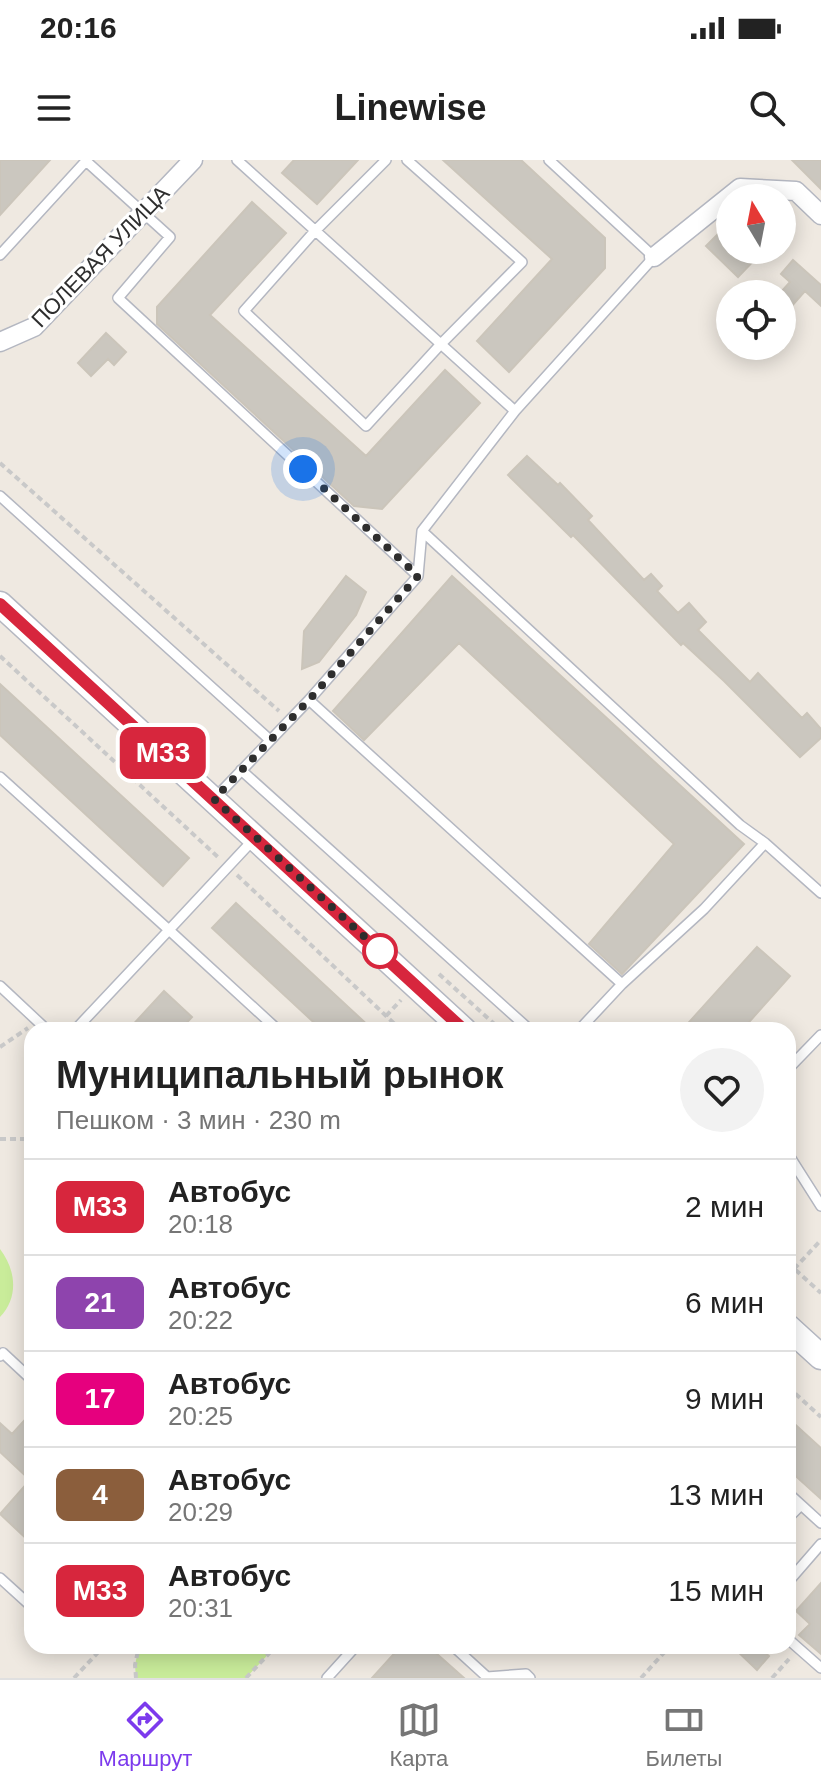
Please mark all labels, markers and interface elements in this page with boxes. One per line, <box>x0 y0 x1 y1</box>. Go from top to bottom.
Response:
text: 20:16 <box>40 11 117 44</box>
icon: menu <box>32 86 76 130</box>
icon: search <box>745 86 789 130</box>
text: Linewise <box>334 87 487 128</box>
street label: ПОЛЕВАЯ УЛИЦА <box>26 180 174 332</box>
north arrow <box>716 184 796 264</box>
map controls <box>716 184 796 360</box>
button: locate <box>716 280 796 360</box>
your location <box>283 449 323 489</box>
line badge: М33 <box>117 727 209 779</box>
text: М33 <box>136 737 190 768</box>
unlabelled marker <box>363 934 397 968</box>
button: heart <box>680 1048 764 1132</box>
text: Муниципальный рынок <box>56 1054 504 1096</box>
text: Пешком · 3 мин · 230 m <box>56 1105 341 1135</box>
text: Автобус <box>168 1175 291 1208</box>
text: 2 мин <box>685 1190 764 1223</box>
text: М33 <box>73 1191 127 1222</box>
text: 20:18 <box>168 1209 233 1239</box>
text: Автобус <box>168 1271 291 1304</box>
text: 6 мин <box>685 1286 764 1319</box>
text: 21 <box>84 1287 116 1318</box>
text: 20:22 <box>168 1305 233 1335</box>
text: Автобус <box>168 1367 291 1400</box>
text: 9 мин <box>685 1382 764 1415</box>
text: 17 <box>84 1383 116 1414</box>
text: 20:25 <box>168 1401 233 1431</box>
text: Автобус <box>168 1463 291 1496</box>
text: 13 мин <box>668 1478 764 1511</box>
text: 4 <box>92 1479 108 1510</box>
text: 20:29 <box>168 1497 233 1527</box>
text: Автобус <box>168 1559 291 1592</box>
text: 15 мин <box>668 1574 764 1607</box>
text: М33 <box>73 1575 127 1606</box>
text: 20:31 <box>168 1593 233 1623</box>
tab: Маршрут <box>99 1698 192 1772</box>
tab: Карта <box>389 1698 448 1772</box>
tab: Билеты <box>645 1698 722 1772</box>

